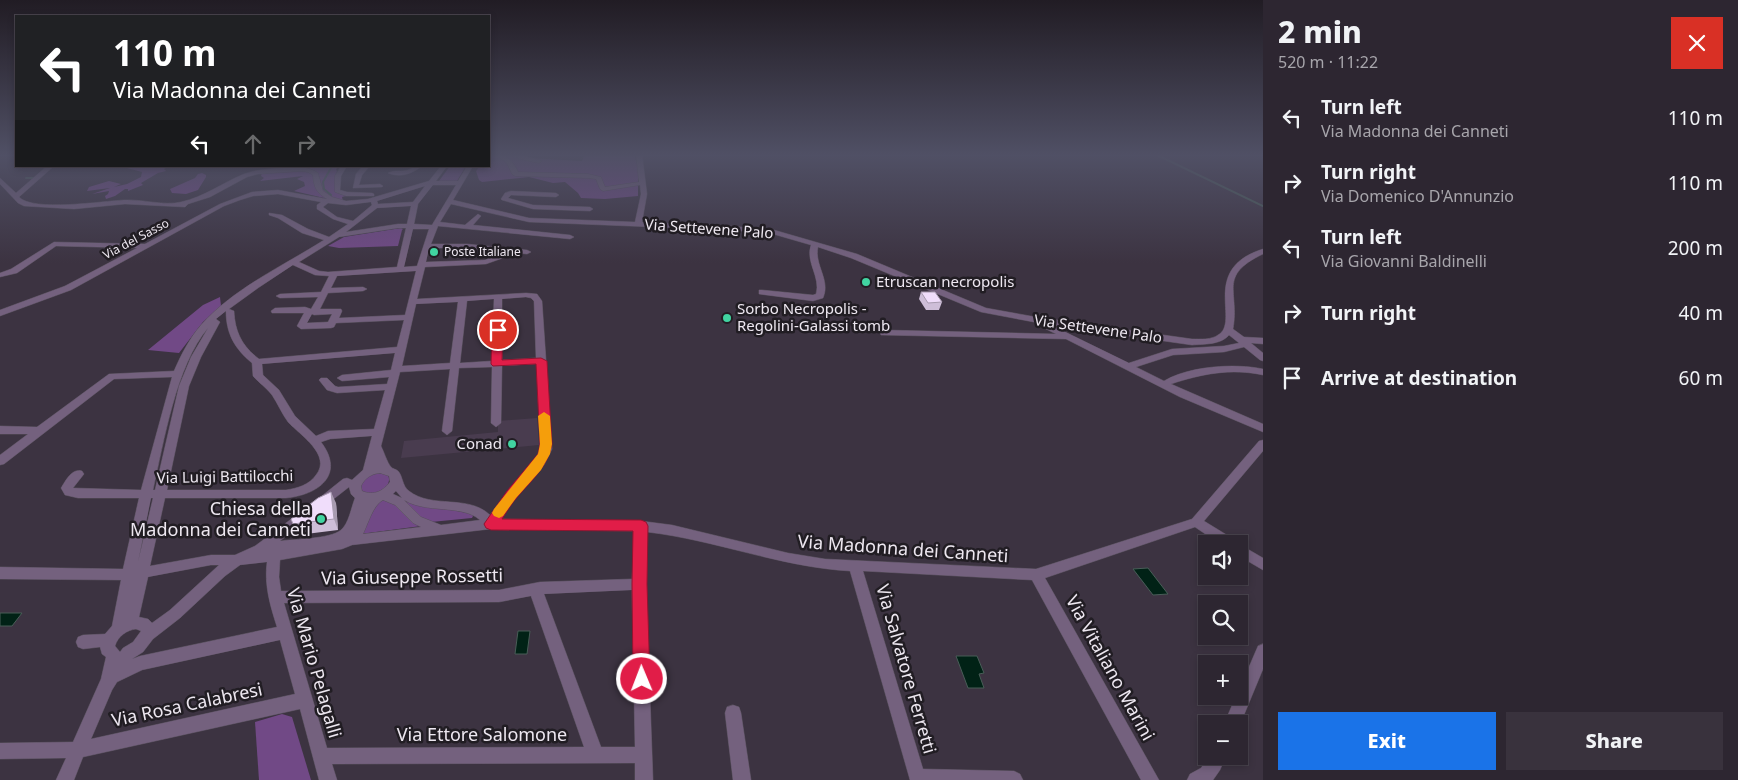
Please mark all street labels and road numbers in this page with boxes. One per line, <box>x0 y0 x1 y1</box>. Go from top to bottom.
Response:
street label: Via del Sasso <box>100 214 172 263</box>
street label: Via Settevene Palo <box>644 214 774 242</box>
street label: Via Settevene Palo <box>1033 309 1163 347</box>
street label: Via Luigi Battilocchi <box>157 465 293 487</box>
street label: Via Madonna dei Canneti <box>797 529 1009 567</box>
street label: Via Giuseppe Rossetti <box>321 562 503 590</box>
street label: Via Salvatore Ferretti <box>871 581 943 756</box>
street label: Via Mario Pelagalli <box>282 585 348 741</box>
street label: Via Vitaliano Marini <box>1061 591 1161 744</box>
street label: Via Rosa Calabresi <box>109 676 264 732</box>
street label: Via Ettore Salomone <box>397 722 567 746</box>

